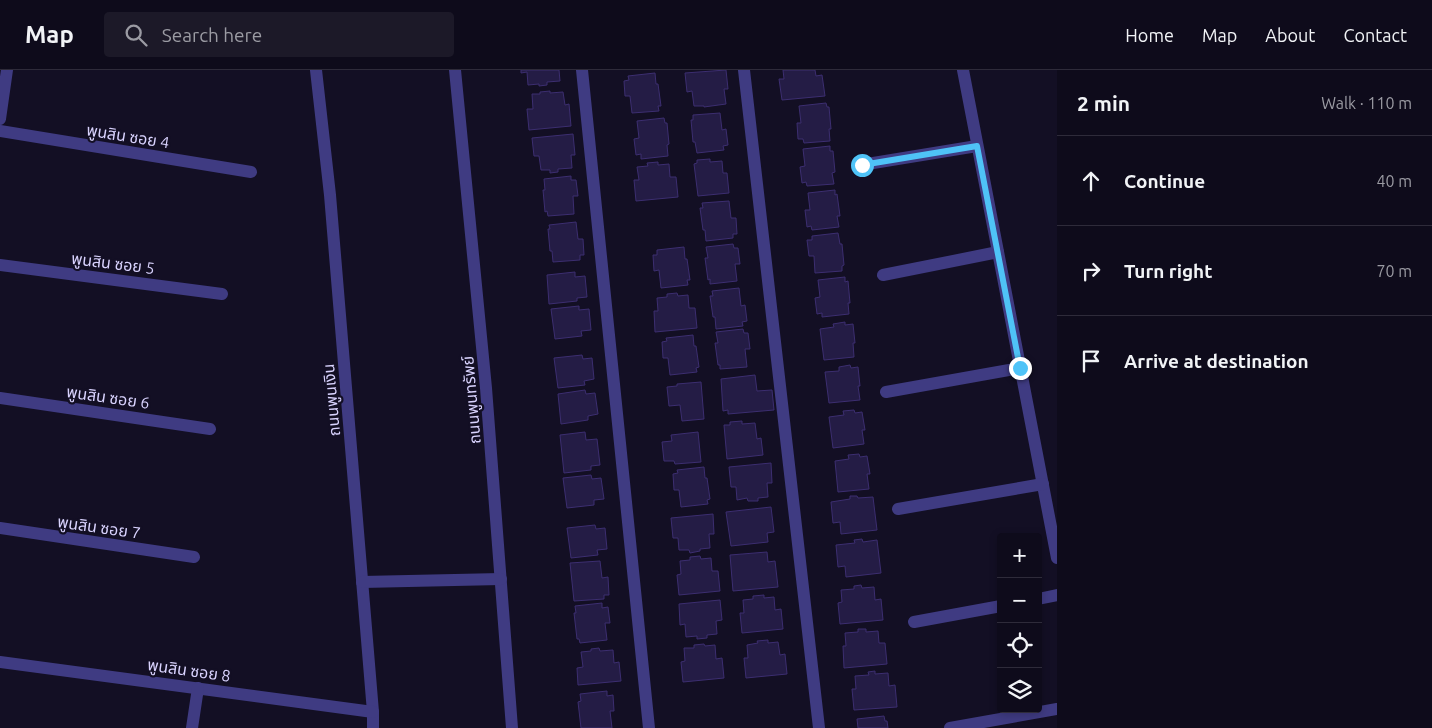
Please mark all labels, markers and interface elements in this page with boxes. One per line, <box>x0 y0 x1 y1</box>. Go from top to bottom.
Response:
search box <box>104 12 454 57</box>
text: Map <box>25 21 74 48</box>
icon: search <box>122 21 150 49</box>
text: Search here <box>162 24 262 46</box>
text: Home <box>1125 25 1174 45</box>
text: Map <box>1202 25 1237 45</box>
text: About <box>1265 25 1315 45</box>
text: Contact <box>1343 25 1407 45</box>
text: 2 min <box>1077 91 1130 115</box>
text: Walk · 110 m <box>1321 94 1412 112</box>
street label: พูนสิน ซอย 4 <box>85 121 171 152</box>
route start <box>851 154 874 177</box>
icon: ahead <box>1077 167 1105 195</box>
text: Continue <box>1124 170 1205 192</box>
text: 40 m <box>1376 172 1412 190</box>
street label: พูนสิน ซอย 5 <box>70 249 156 278</box>
icon: right <box>1077 257 1105 285</box>
text: Turn right <box>1124 260 1212 282</box>
text: 70 m <box>1376 262 1412 280</box>
icon: arrive <box>1077 347 1105 375</box>
text: Arrive at destination <box>1124 350 1309 372</box>
street label: ถนนพูนทรัพย์ <box>458 355 485 445</box>
route end <box>1009 357 1032 380</box>
street label: ถนนพูนเงิน <box>319 363 344 437</box>
street label: พูนสิน ซอย 6 <box>65 382 151 413</box>
street label: พูนสิน ซอย 7 <box>56 512 142 543</box>
map controls <box>997 533 1042 713</box>
button: + <box>997 533 1042 578</box>
button: − <box>997 578 1042 623</box>
button: locate <box>997 623 1042 668</box>
street label: พูนสิน ซอย 8 <box>146 655 232 686</box>
button: layers <box>997 668 1042 713</box>

